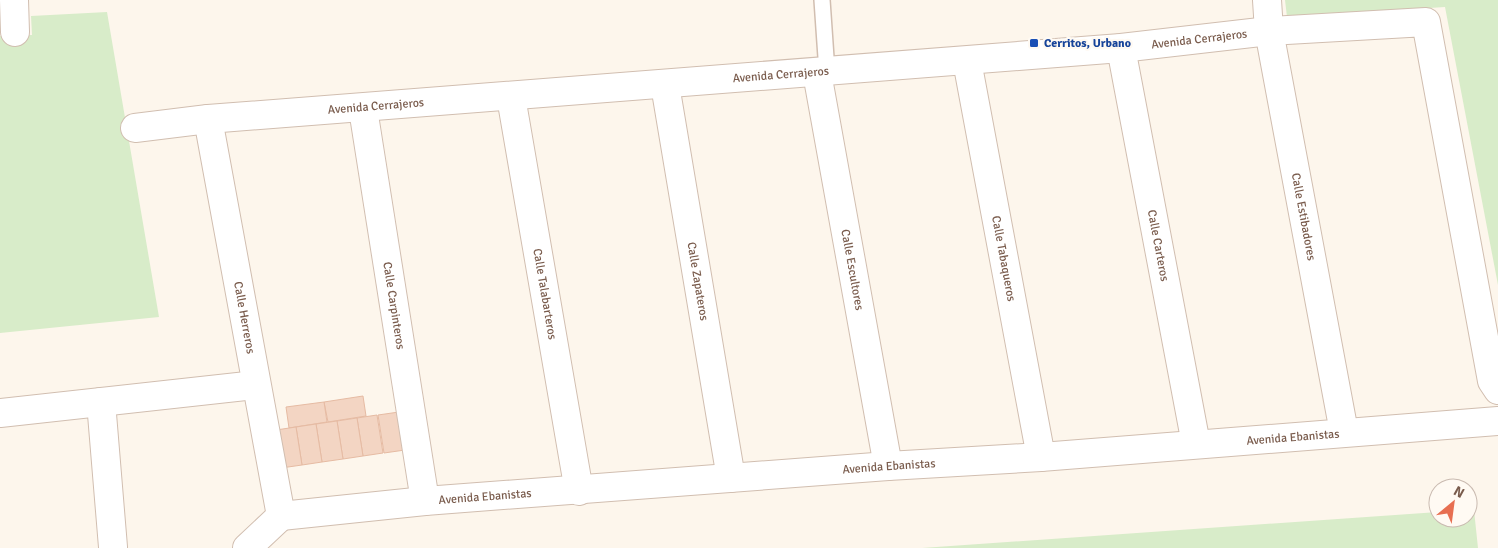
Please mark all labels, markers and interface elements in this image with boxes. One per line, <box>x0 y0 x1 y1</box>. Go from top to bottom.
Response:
street label: Avenida Cerrajeros <box>1150 26 1248 52</box>
place label: Cerritos, Urbano <box>1044 36 1131 51</box>
marker: Cerritos, Urbano <box>1028 37 1040 49</box>
street label: Avenida Cerrajeros <box>732 63 829 86</box>
street label: Avenida Cerrajeros <box>327 95 425 117</box>
street label: Calle Estibadores <box>1288 172 1319 262</box>
street label: Calle Carteros <box>1144 208 1173 283</box>
street label: Calle Tabaqueros <box>989 214 1019 303</box>
street label: Calle Escultores <box>838 228 867 312</box>
street label: Calle Zapateros <box>684 241 712 322</box>
street label: Calle Talabarteros <box>530 247 560 341</box>
street label: Calle Carpinteros <box>380 261 408 350</box>
street label: Calle Herreros <box>231 280 259 355</box>
street label: Avenida Ebanistas <box>1246 426 1340 448</box>
street label: Avenida Ebanistas <box>842 456 936 477</box>
north arrow <box>1428 478 1478 528</box>
text: N <box>1451 482 1467 502</box>
street label: Avenida Ebanistas <box>438 485 532 507</box>

